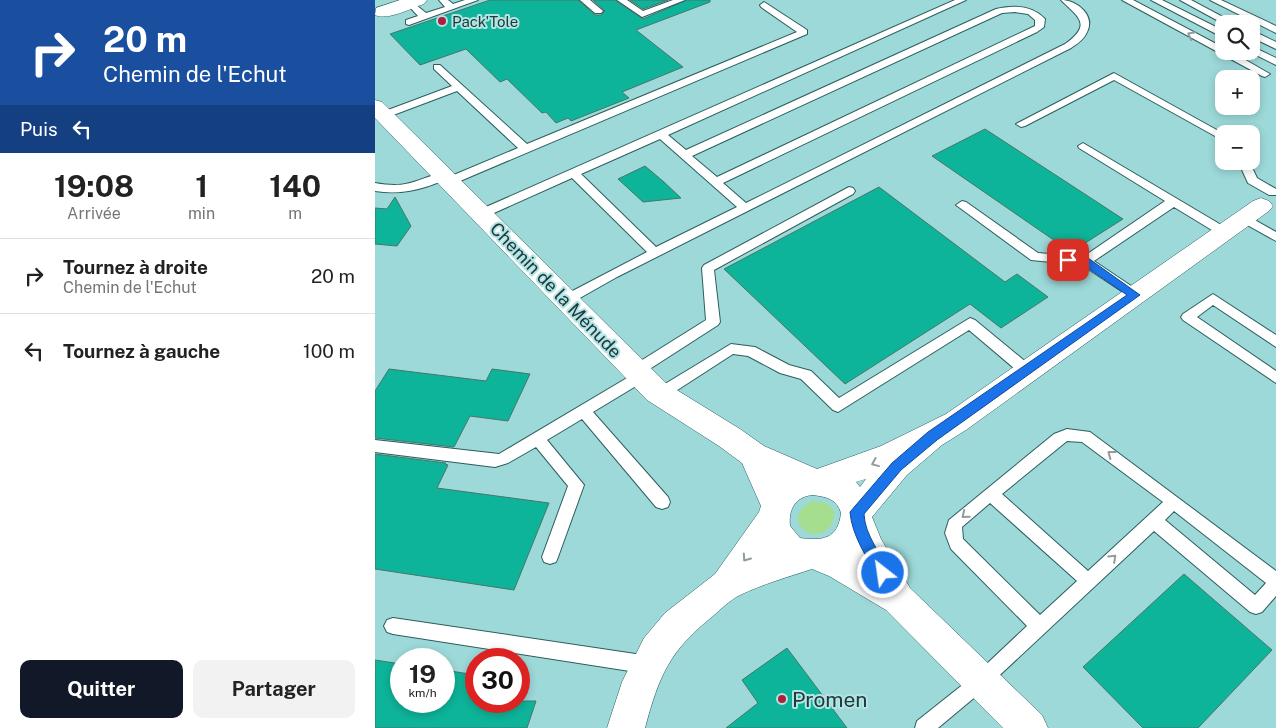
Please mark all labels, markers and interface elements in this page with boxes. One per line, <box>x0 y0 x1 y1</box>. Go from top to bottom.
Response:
place label: Pack'Tole <box>452 13 518 30</box>
marker: Pack'Tole <box>436 15 448 27</box>
map controls <box>1215 15 1260 170</box>
button: search <box>1215 15 1260 60</box>
text: 20 m <box>103 19 187 60</box>
icon: right <box>20 20 85 85</box>
one-way arrow <box>1188 31 1197 41</box>
text: Chemin de l'Echut <box>103 61 287 87</box>
button: + <box>1215 70 1260 115</box>
icon: left <box>68 115 96 143</box>
text: Puis <box>20 118 58 140</box>
button: − <box>1215 125 1260 170</box>
text: 19:08 <box>54 168 134 204</box>
text: 1 <box>195 168 208 204</box>
text: 140 <box>269 168 321 204</box>
text: Arrivée <box>67 204 121 223</box>
text: min <box>188 204 215 223</box>
text: m <box>288 204 302 223</box>
street label: Chemin de la Ménude <box>486 218 626 362</box>
pin <box>1047 239 1089 281</box>
icon: arrive <box>1054 246 1082 274</box>
text: Tournez à droite <box>63 256 208 278</box>
icon: right <box>20 262 48 290</box>
text: 20 m <box>311 265 355 287</box>
text: Chemin de l'Echut <box>63 278 197 297</box>
icon: left <box>20 337 48 365</box>
text: Tournez à gauche <box>63 340 220 362</box>
text: 100 m <box>303 340 355 362</box>
one-way arrow <box>1107 451 1117 460</box>
one-way arrow <box>871 457 880 467</box>
one-way arrow <box>961 510 970 519</box>
position arrow <box>856 546 908 598</box>
one-way arrow <box>743 552 752 562</box>
one-way arrow <box>1108 555 1117 564</box>
speed limit sign: 30 <box>465 648 530 713</box>
text: 19 <box>409 659 436 689</box>
button: Quitter <box>20 660 183 718</box>
button: Partager <box>193 660 355 718</box>
text: km/h <box>408 686 437 700</box>
place label: Promen <box>792 687 867 712</box>
marker: Promen <box>776 693 788 705</box>

